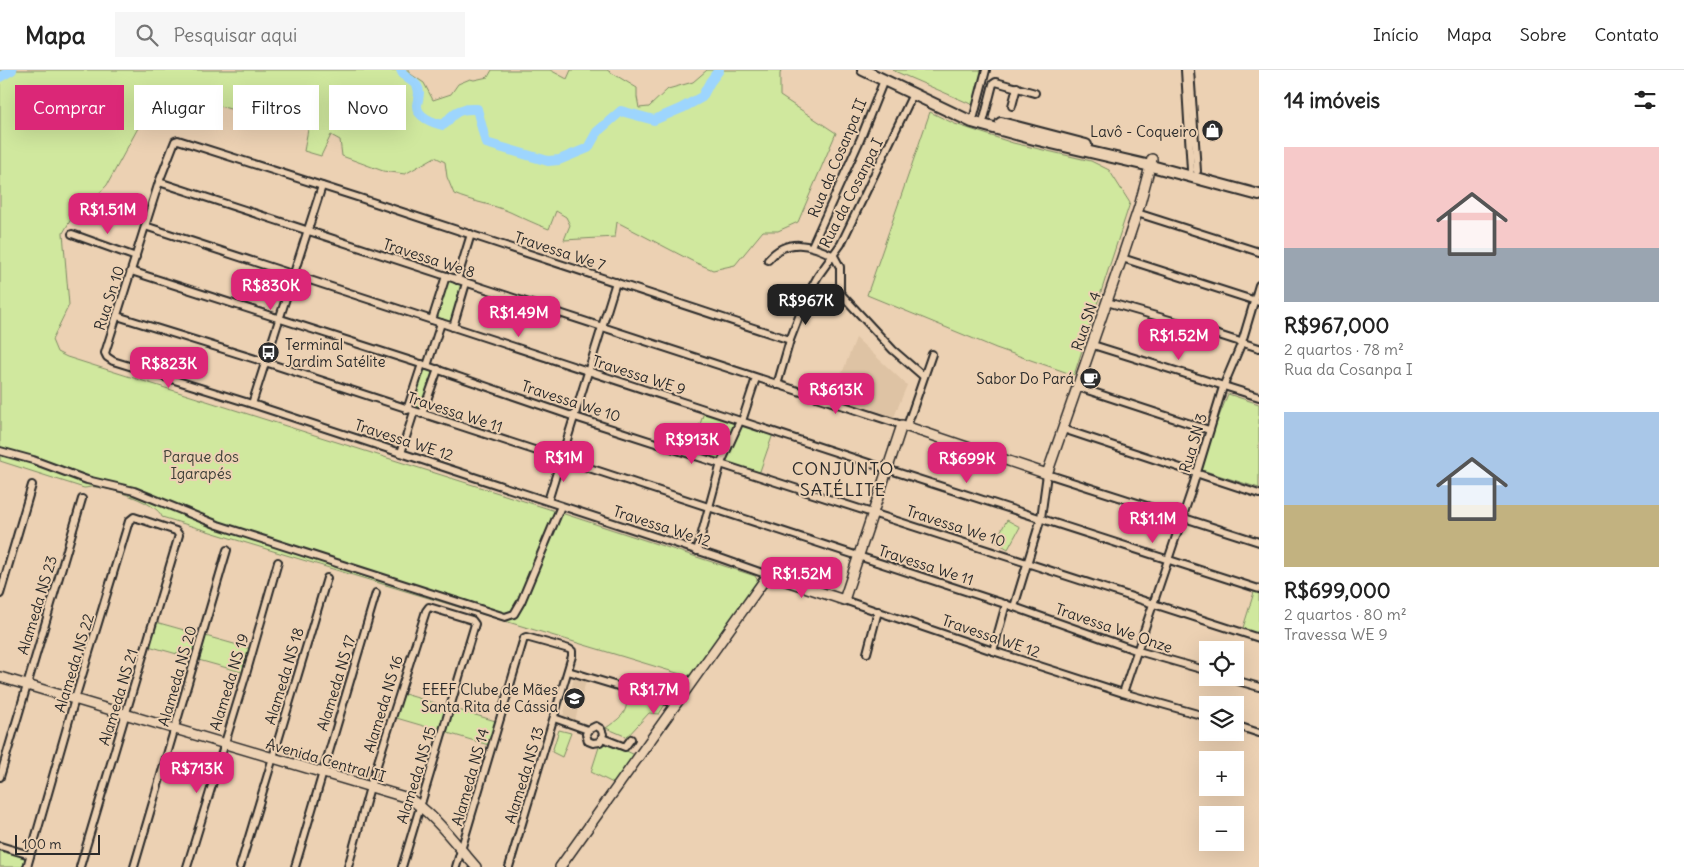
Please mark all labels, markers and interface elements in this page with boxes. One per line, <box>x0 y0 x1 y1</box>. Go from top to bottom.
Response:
search box <box>115 12 465 57</box>
text: Mapa <box>25 20 85 50</box>
icon: search <box>133 21 161 49</box>
text: Pesquisar aqui <box>173 23 297 47</box>
text: Início <box>1373 23 1419 46</box>
text: Mapa <box>1447 23 1492 46</box>
text: Sobre <box>1520 23 1566 46</box>
text: Contato <box>1594 23 1659 46</box>
chip: Comprar <box>15 85 124 130</box>
chip: Alugar <box>134 85 223 130</box>
chip: Filtros <box>233 85 319 130</box>
chip: Novo <box>329 85 406 130</box>
icon: filters <box>1631 86 1659 114</box>
text: 14 imóveis <box>1284 87 1380 114</box>
street label: Rua da Cosanpa II <box>804 96 870 220</box>
shop icon: Lavô - Coqueiro <box>1201 119 1225 143</box>
place label: Lavô - Coqueiro <box>1090 122 1197 141</box>
street label: Rua da Cosanpa I <box>816 135 886 251</box>
icon: home <box>1427 179 1517 269</box>
pin: R$1.51M <box>62 192 154 235</box>
text: R$1.51M <box>80 199 136 219</box>
street label: Travessa We 7 <box>512 227 608 275</box>
street label: Travessa We 8 <box>380 234 478 282</box>
street label: Rua Sn 10 <box>90 263 128 333</box>
pin: R$830K <box>230 268 312 311</box>
text: R$830K <box>242 275 300 295</box>
pin: R$967K <box>765 284 847 326</box>
street label: Rua SN 4 <box>1067 289 1105 353</box>
text: R$967K <box>778 290 834 310</box>
pin: R$1.49M <box>473 296 565 338</box>
text: R$1.49M <box>489 302 549 322</box>
text: R$967,000 <box>1284 312 1389 339</box>
pin: R$1.52M <box>1133 318 1225 361</box>
text: R$1.52M <box>1149 325 1209 345</box>
place label: Terminal Jardim Satélite <box>285 335 386 371</box>
text: 2 quartos · 78 m² <box>1284 339 1404 359</box>
bus stop icon: Terminal Jardim Satélite <box>257 341 281 365</box>
pin: R$823K <box>128 346 210 389</box>
street label: Travessa WE 9 <box>590 351 688 399</box>
text: R$823K <box>141 353 197 373</box>
text: Rua da Cosanpa I <box>1284 359 1413 379</box>
cafe icon: Sabor Do Pará <box>1078 366 1102 390</box>
place label: Sabor Do Pará <box>976 369 1074 388</box>
pin: R$613K <box>795 372 877 415</box>
street label: Travessa We 10 <box>519 376 623 426</box>
text: R$613K <box>809 379 863 399</box>
street label: Travessa We 11 <box>405 388 505 436</box>
street label: Rua SN 3 <box>1175 411 1211 475</box>
street label: Travessa WE 12 <box>352 415 456 465</box>
pin: R$913K <box>651 422 733 465</box>
text: R$913K <box>665 429 719 449</box>
pin: R$1M <box>534 440 594 483</box>
pin: R$699K <box>926 442 1008 484</box>
icon: home <box>1427 444 1517 534</box>
park label: Parque dos Igarapés <box>163 447 239 483</box>
text: R$1M <box>545 447 583 467</box>
text: R$699K <box>939 448 995 468</box>
district label: CONJUNTO SATÉLITE <box>792 457 894 501</box>
street label: Travessa We 12 <box>611 501 713 551</box>
street label: Travessa We 10 <box>904 501 1008 551</box>
pin: R$1.1M <box>1112 502 1194 544</box>
text: R$1.1M <box>1129 508 1177 528</box>
street label: Travessa We 11 <box>876 541 976 589</box>
street label: Alameda NS 23 <box>13 553 61 657</box>
pin: R$1.52M <box>756 556 848 599</box>
text: R$1.52M <box>772 563 832 583</box>
text: R$699,000 <box>1284 577 1391 604</box>
street label: Travessa We Onze <box>1053 599 1175 657</box>
text: 2 quartos · 80 m² <box>1284 604 1407 624</box>
street label: Travessa WE 12 <box>939 610 1043 662</box>
street label: Alameda NS 22 <box>50 611 98 715</box>
street label: Alameda NS 20 <box>154 623 200 729</box>
text: Travessa WE 9 <box>1284 624 1388 644</box>
street label: Alameda NS 18 <box>260 625 308 727</box>
street label: Alameda NS 19 <box>205 631 253 733</box>
street label: Alameda NS 17 <box>312 633 360 733</box>
map controls <box>1199 641 1244 851</box>
button: locate <box>1199 641 1244 686</box>
street label: Alameda NS 21 <box>94 646 142 748</box>
street label: Alameda NS 16 <box>359 653 407 755</box>
pin: R$1.7M <box>613 672 695 715</box>
text: R$1.7M <box>629 679 679 699</box>
place label: EEEF Clube de Mães Santa Rita de Cássia <box>421 680 558 716</box>
school or university icon: EEEF Clube de Mães Santa Rita de Cássia <box>562 686 586 710</box>
button: layers <box>1199 696 1244 741</box>
street label: Alameda NS 15 <box>392 724 440 826</box>
street label: Alameda NS 13 <box>500 724 548 826</box>
street label: Alameda NS 14 <box>447 726 493 828</box>
street label: Avenida Central II <box>264 734 388 786</box>
button: + <box>1199 751 1244 796</box>
pin: R$713K <box>156 752 238 794</box>
text: R$713K <box>171 758 223 778</box>
button: − <box>1199 806 1244 851</box>
scale bar <box>15 832 100 855</box>
text: 100 m <box>22 835 62 853</box>

